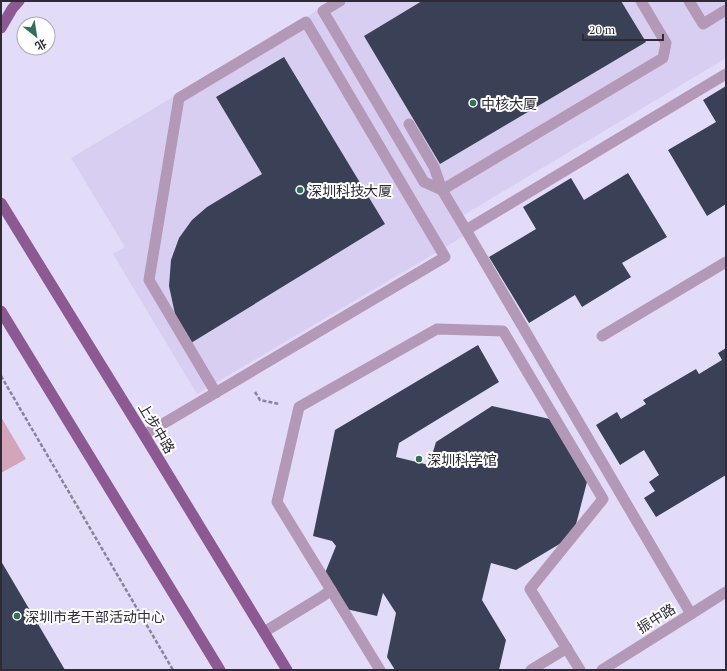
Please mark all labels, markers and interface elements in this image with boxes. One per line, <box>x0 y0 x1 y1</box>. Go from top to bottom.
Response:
north arrow <box>16 16 56 56</box>
scale bar <box>583 16 663 42</box>
text: 20 m <box>589 22 616 37</box>
text: 北 <box>33 36 49 53</box>
place label: 中核大厦 <box>481 94 537 113</box>
marker: 中核大厦 <box>468 98 478 108</box>
place label: 深圳科技大厦 <box>308 181 392 200</box>
marker: 深圳科技大厦 <box>295 185 305 195</box>
street label: 上步中路 <box>134 399 180 457</box>
place label: 深圳科学馆 <box>427 450 497 469</box>
marker: 深圳科学馆 <box>414 454 424 464</box>
street label: 振中路 <box>633 599 679 637</box>
place label: 深圳市老干部活动中心 <box>25 607 165 626</box>
marker: 深圳市老干部活动中心 <box>12 611 22 621</box>

